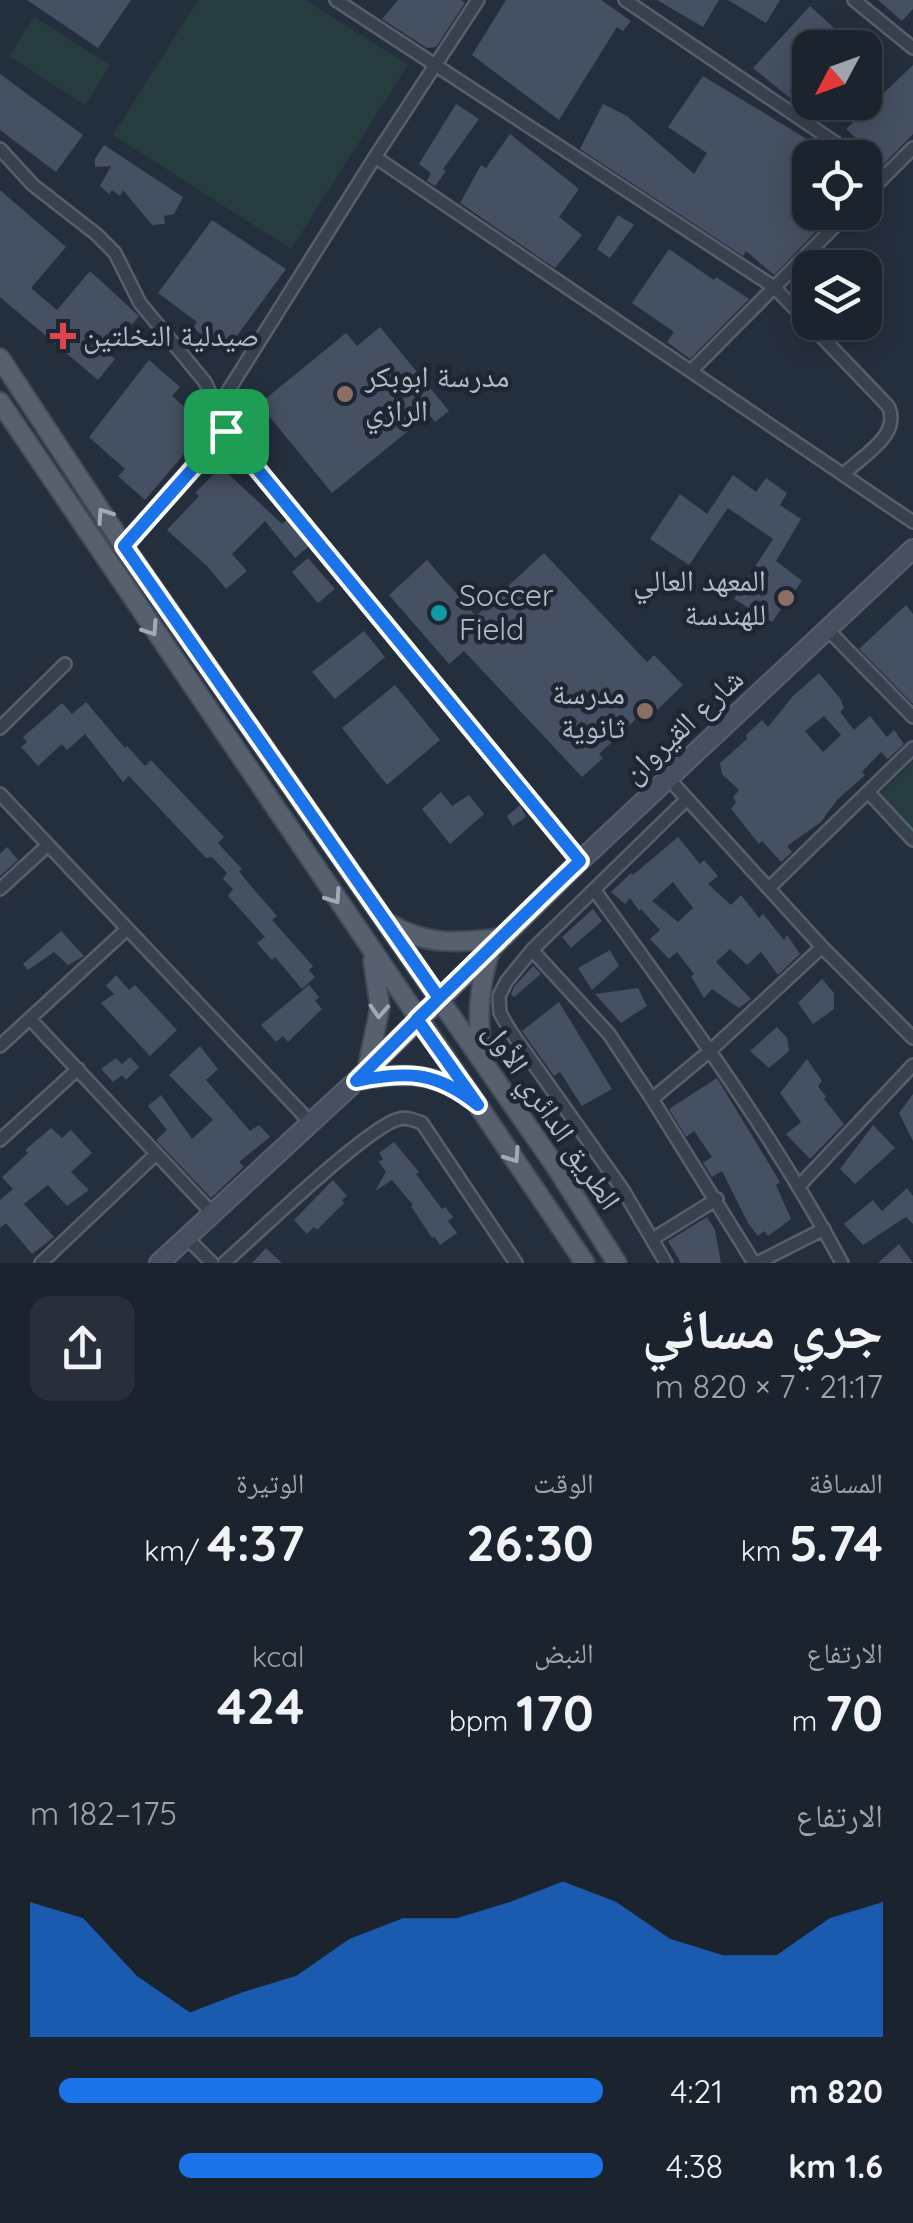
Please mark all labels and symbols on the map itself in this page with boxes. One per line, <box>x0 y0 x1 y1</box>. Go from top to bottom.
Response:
north arrow <box>792 30 882 120</box>
place label: صيدلية النخلتين <box>83 316 259 354</box>
marker: صيدلية النخلتين <box>52 325 74 347</box>
place label: مدرسة ابوبكر الرازي <box>364 357 510 435</box>
marker: مدرسة ابوبكر الرازي <box>334 383 356 405</box>
pin <box>184 389 269 474</box>
one-way arrow <box>98 508 117 526</box>
place label: المعهد العالي للهندسة <box>633 561 766 633</box>
place label: Soccer Field <box>459 576 554 648</box>
marker: المعهد العالي للهندسة <box>775 587 797 609</box>
marker: Soccer Field <box>428 602 450 624</box>
one-way arrow <box>139 617 157 636</box>
street label: شارع القيروان <box>614 660 752 792</box>
place label: مدرسة ثانوية <box>552 674 625 746</box>
marker: مدرسة ثانوية <box>634 700 656 722</box>
one-way arrow <box>322 886 341 904</box>
one-way arrow <box>369 1003 390 1019</box>
street label: الطريق الدائري الأول <box>471 1014 630 1220</box>
one-way arrow <box>501 1145 519 1164</box>

